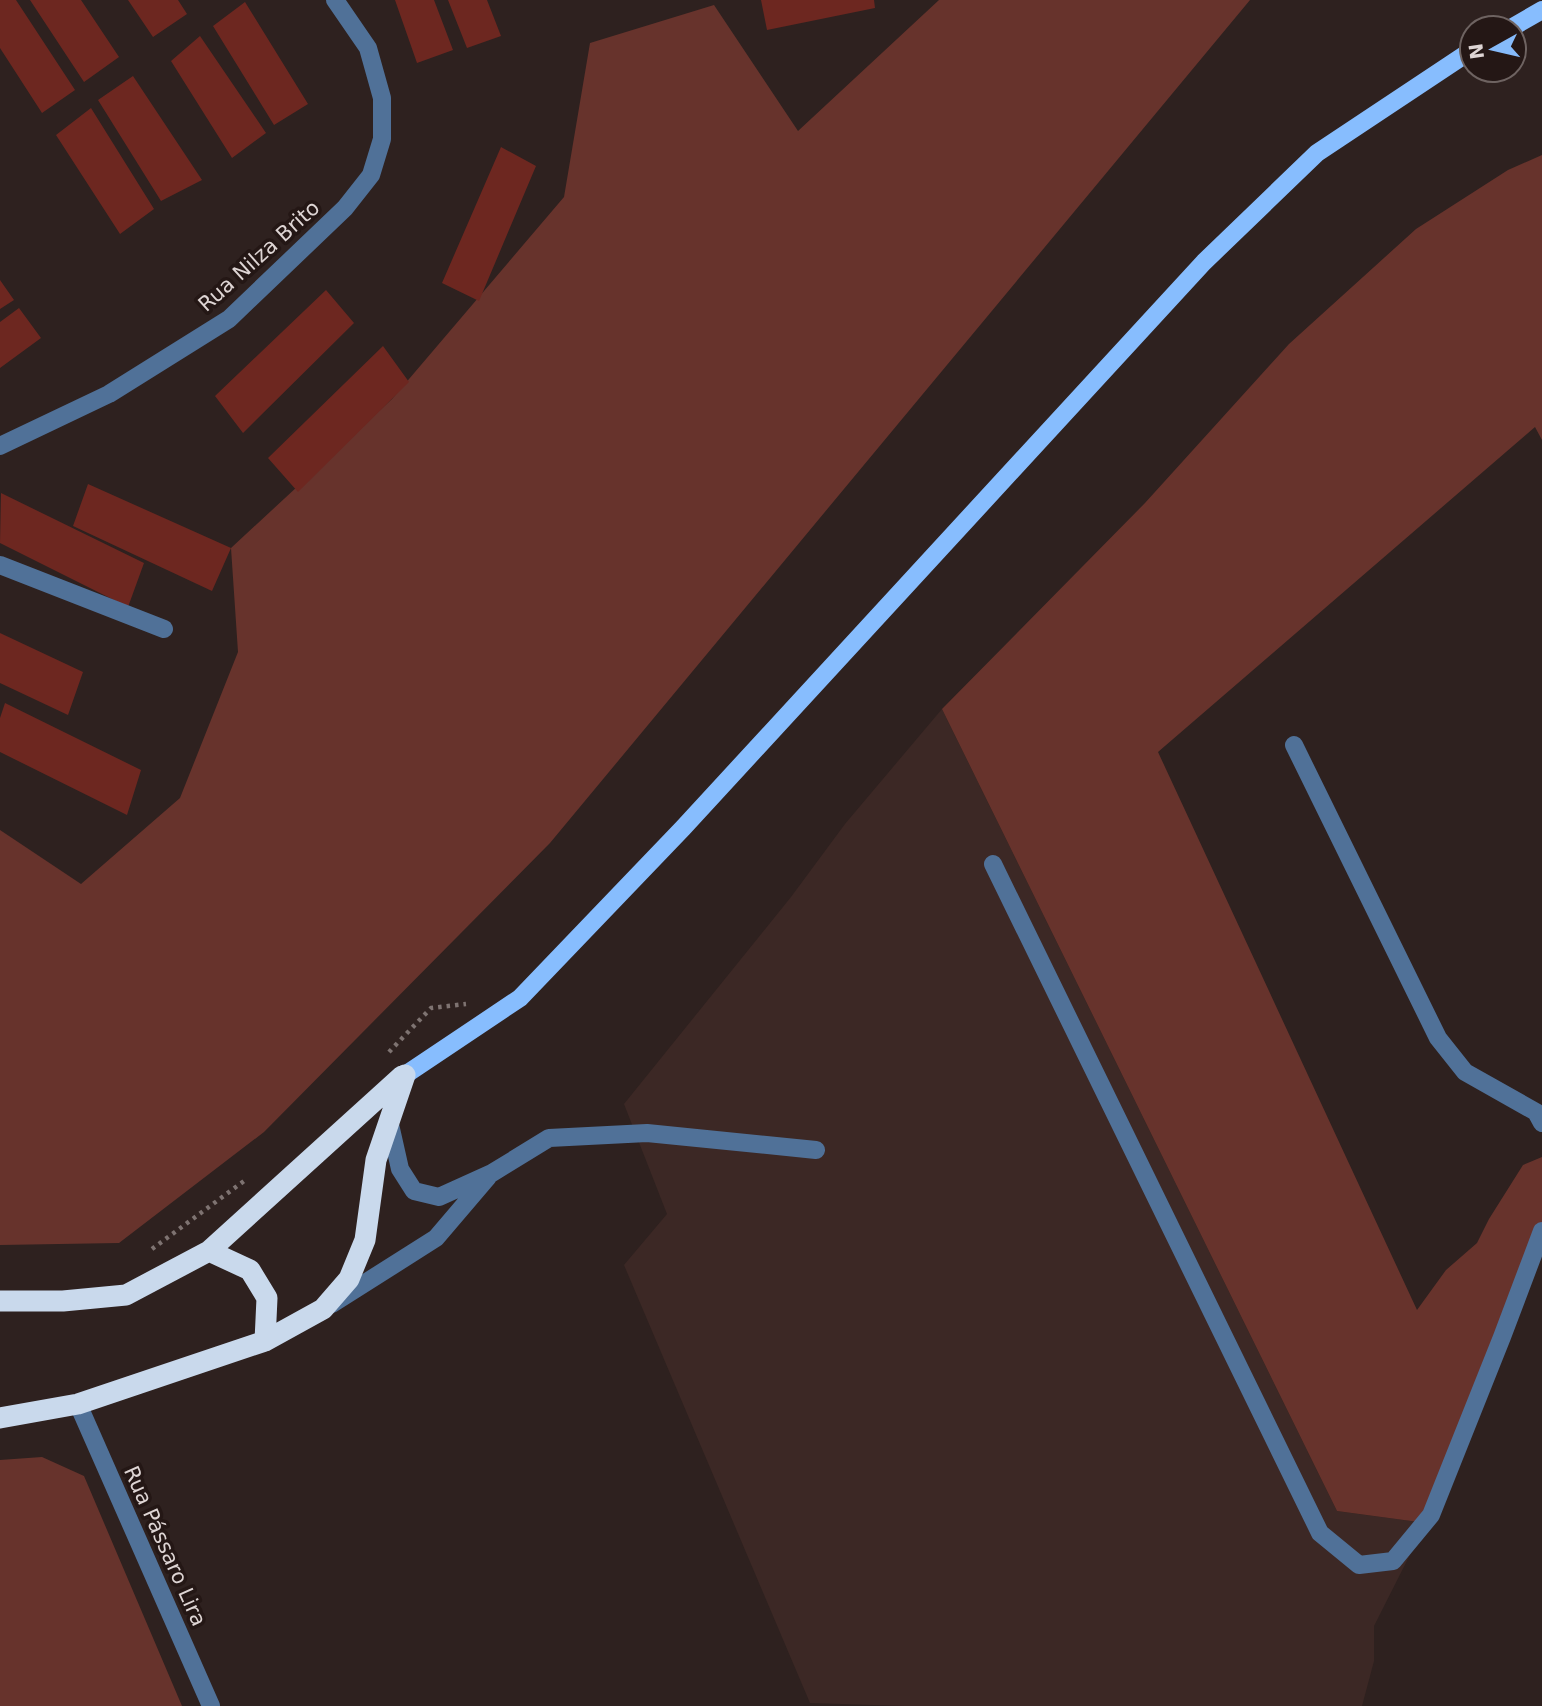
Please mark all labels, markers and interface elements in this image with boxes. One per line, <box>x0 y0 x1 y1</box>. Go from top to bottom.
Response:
north arrow <box>1458 14 1528 84</box>
text: N <box>1464 42 1488 61</box>
street label: Rua Nilza Brito <box>194 195 324 317</box>
street label: Rua Pássaro Lira <box>119 1462 211 1630</box>

